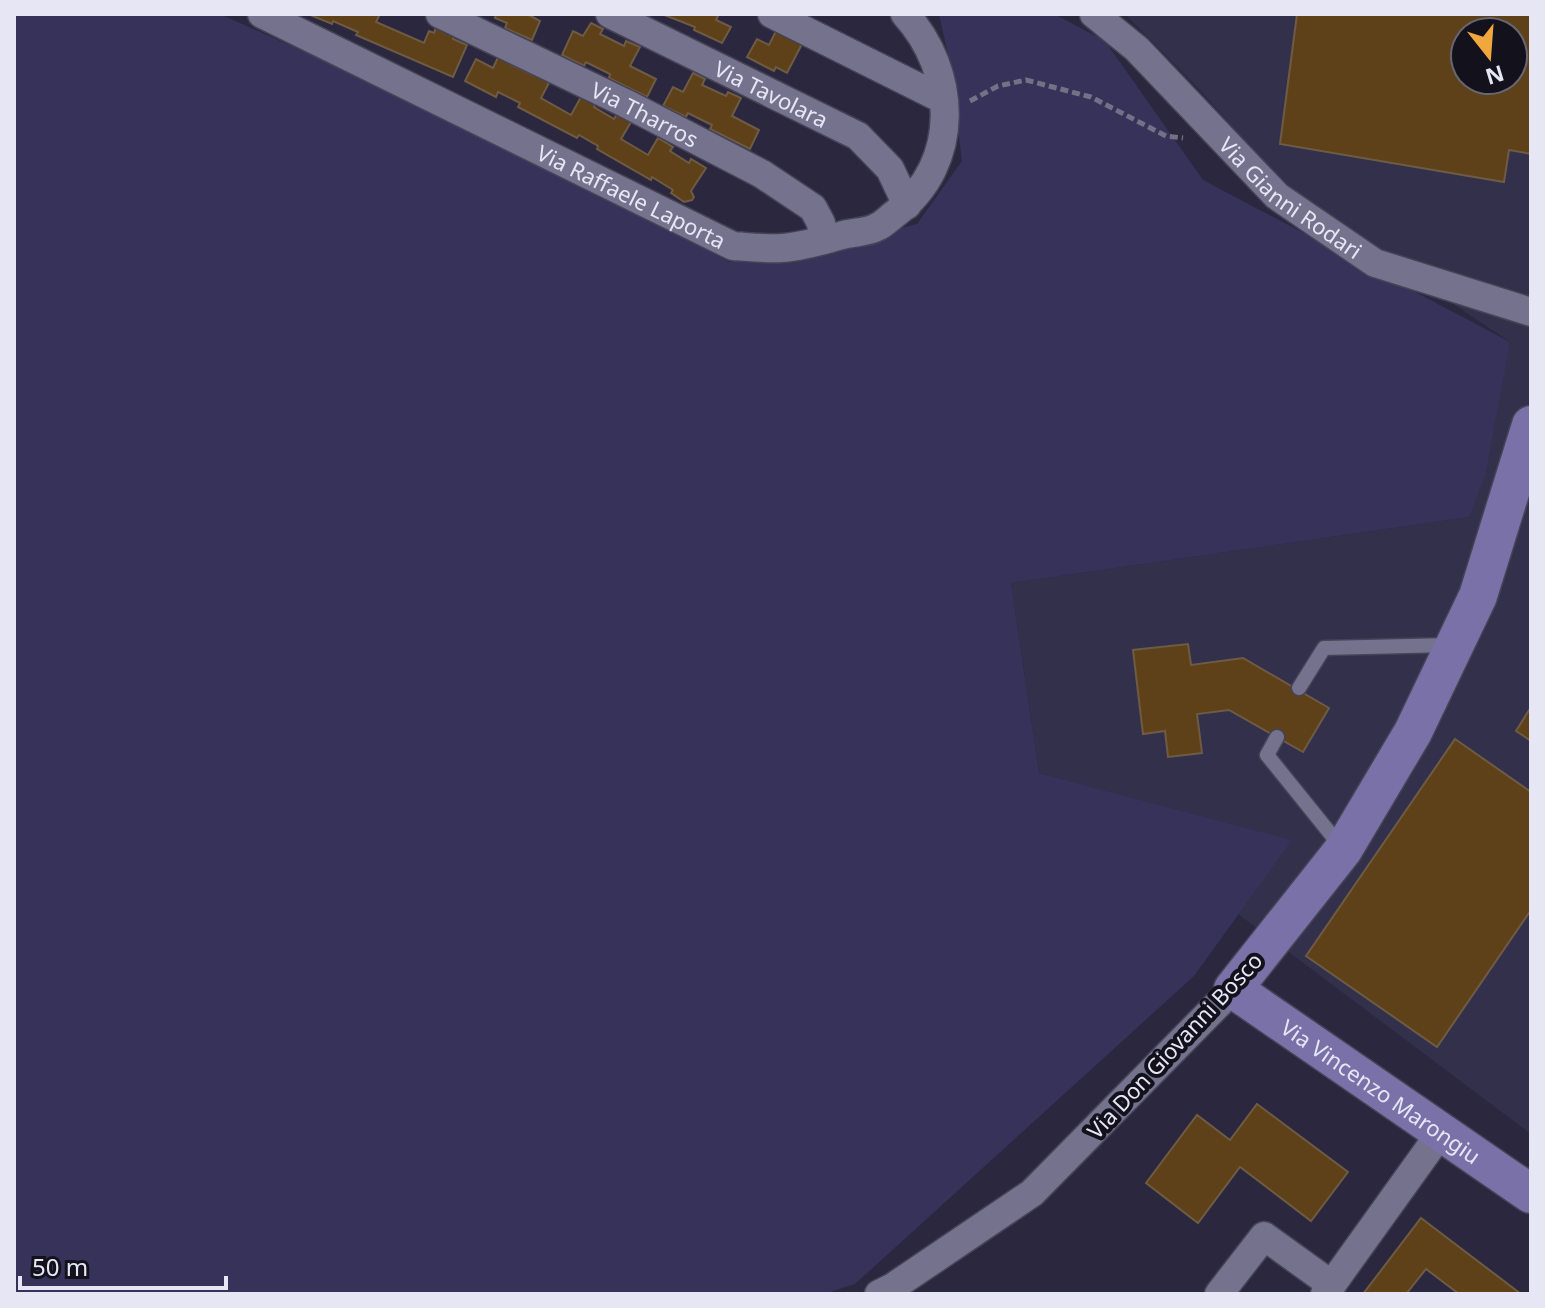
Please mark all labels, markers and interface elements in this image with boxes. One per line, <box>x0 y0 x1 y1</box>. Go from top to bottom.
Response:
north arrow <box>1449 16 1529 96</box>
street label: Via Tavolara <box>710 53 833 134</box>
text: N <box>1482 59 1508 93</box>
street label: Via Tharros <box>586 74 704 154</box>
street label: Via Gianni Rodari <box>1213 130 1368 265</box>
street label: Via Raffaele Laporta <box>532 137 731 255</box>
street label: Via Don Giovanni Bosco <box>1080 945 1268 1145</box>
street label: Via Vincenzo Marongiu <box>1275 1012 1487 1170</box>
scale bar <box>20 1240 226 1290</box>
text: 50 m <box>32 1250 88 1283</box>

